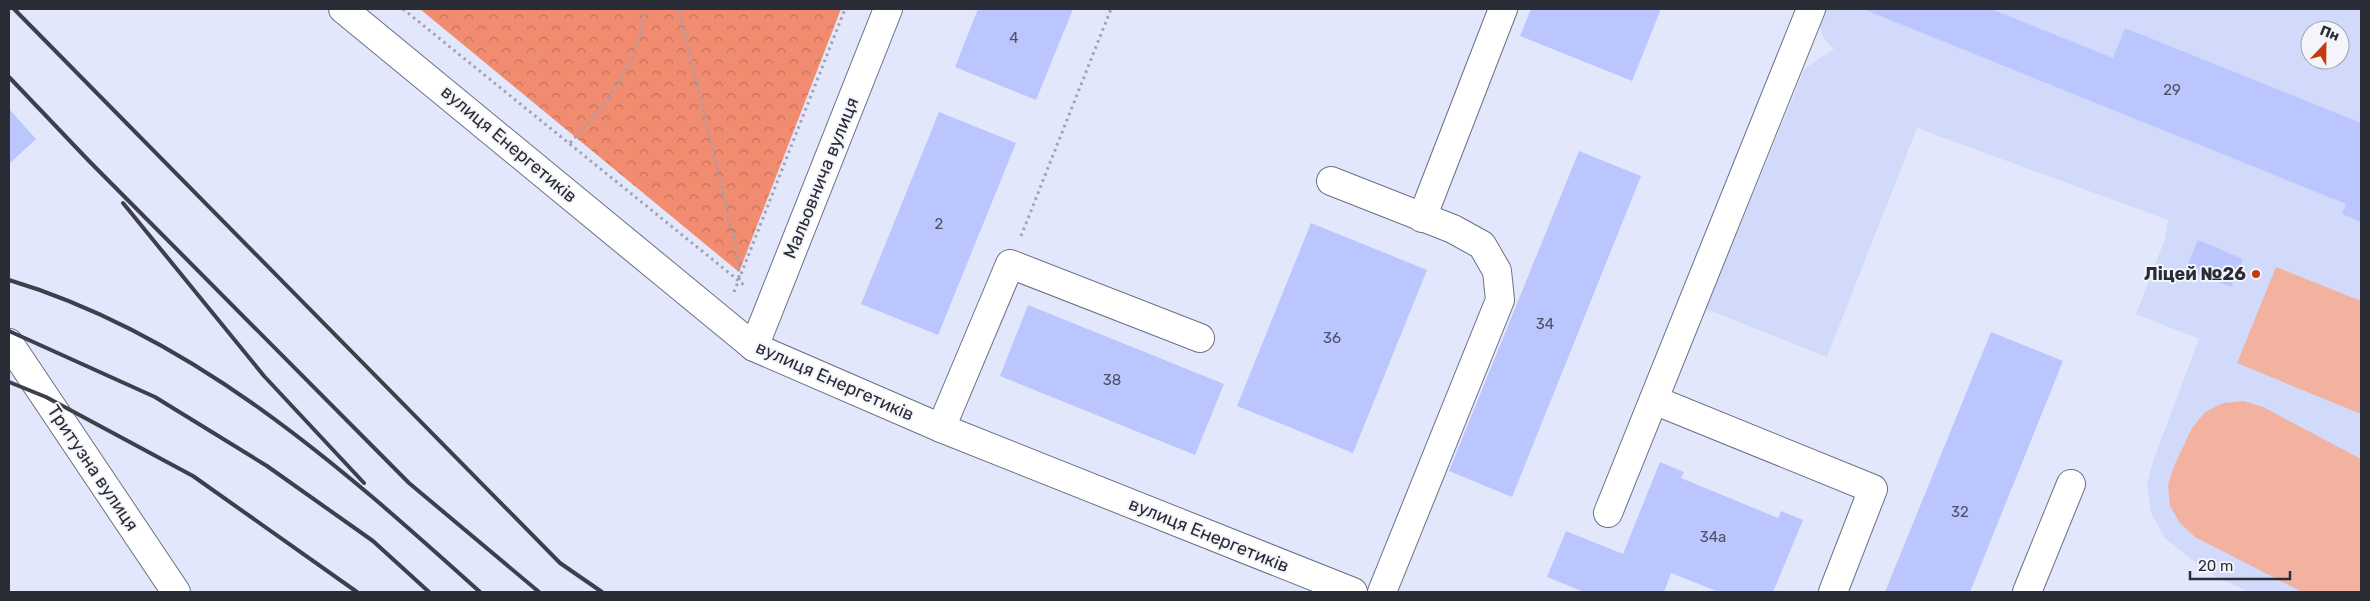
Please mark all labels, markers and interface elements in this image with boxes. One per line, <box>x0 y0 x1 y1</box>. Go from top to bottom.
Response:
north arrow <box>2300 20 2350 70</box>
text: Пн <box>2318 22 2342 45</box>
house number: 4 <box>1009 29 1019 47</box>
street label: вулиця Енергетиків <box>437 81 581 207</box>
house number: 29 <box>2163 81 2181 99</box>
street label: Мальовнича вулиця <box>779 94 863 262</box>
house number: 2 <box>935 215 944 233</box>
place label: Ліцей №26 <box>2144 263 2246 285</box>
marker: Ліцей №26 <box>2250 268 2262 280</box>
house number: 34 <box>1536 315 1554 333</box>
house number: 36 <box>1323 329 1341 347</box>
street label: вулиця Енергетиків <box>753 336 917 426</box>
house number: 38 <box>1103 371 1121 389</box>
street label: Тритузна вулиця <box>43 401 143 535</box>
street label: вулиця Енергетиків <box>1126 493 1292 577</box>
house number: 32 <box>1951 503 1969 521</box>
house number: 34а <box>1700 528 1726 546</box>
scale bar <box>2190 548 2290 580</box>
text: 20 m <box>2198 557 2233 575</box>

